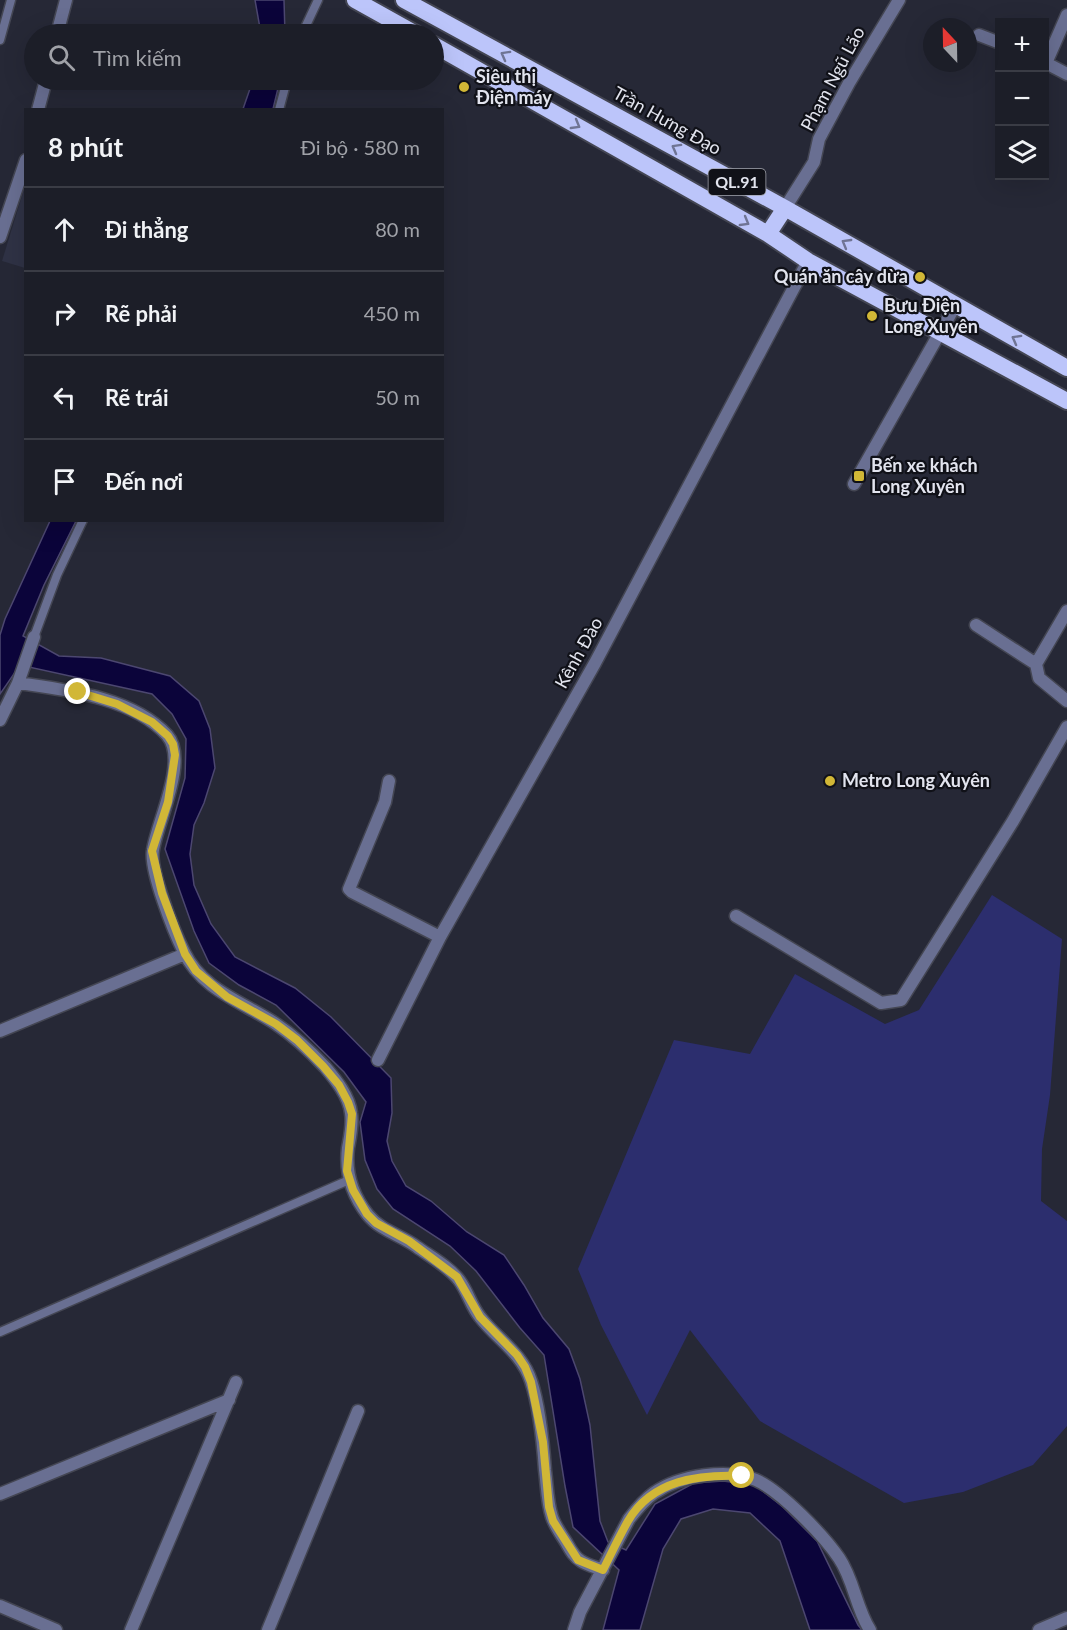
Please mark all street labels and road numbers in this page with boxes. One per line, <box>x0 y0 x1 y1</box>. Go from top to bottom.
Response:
street label: Phạm Ngũ Lão <box>795 23 869 134</box>
street label: Trần Hưng Đạo <box>609 81 725 159</box>
road number: QL.91 <box>708 169 766 195</box>
street label: Kênh Đào <box>550 613 607 692</box>

